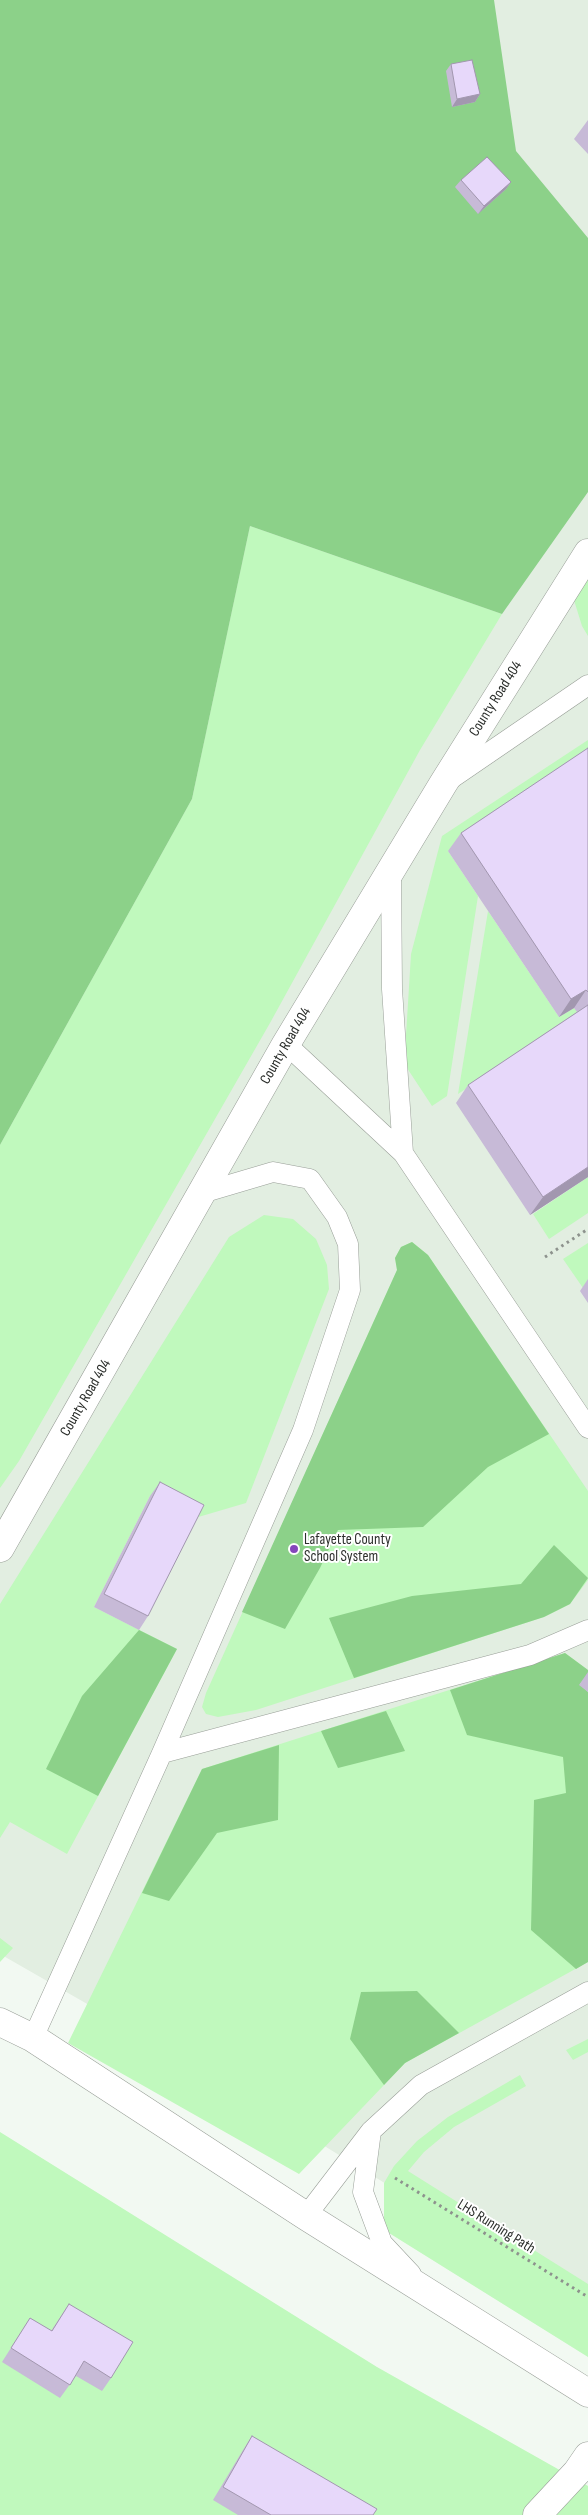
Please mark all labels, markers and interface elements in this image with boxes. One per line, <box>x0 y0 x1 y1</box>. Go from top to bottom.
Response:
street label: County Road 404 <box>466 658 526 740</box>
street label: County Road 404 <box>257 1004 315 1088</box>
street label: County Road 404 <box>57 1356 115 1440</box>
place label: Lafayette County School System <box>304 1531 391 1566</box>
marker: Lafayette County School System <box>288 1543 300 1555</box>
street label: LHS Running Path <box>454 2196 538 2258</box>

